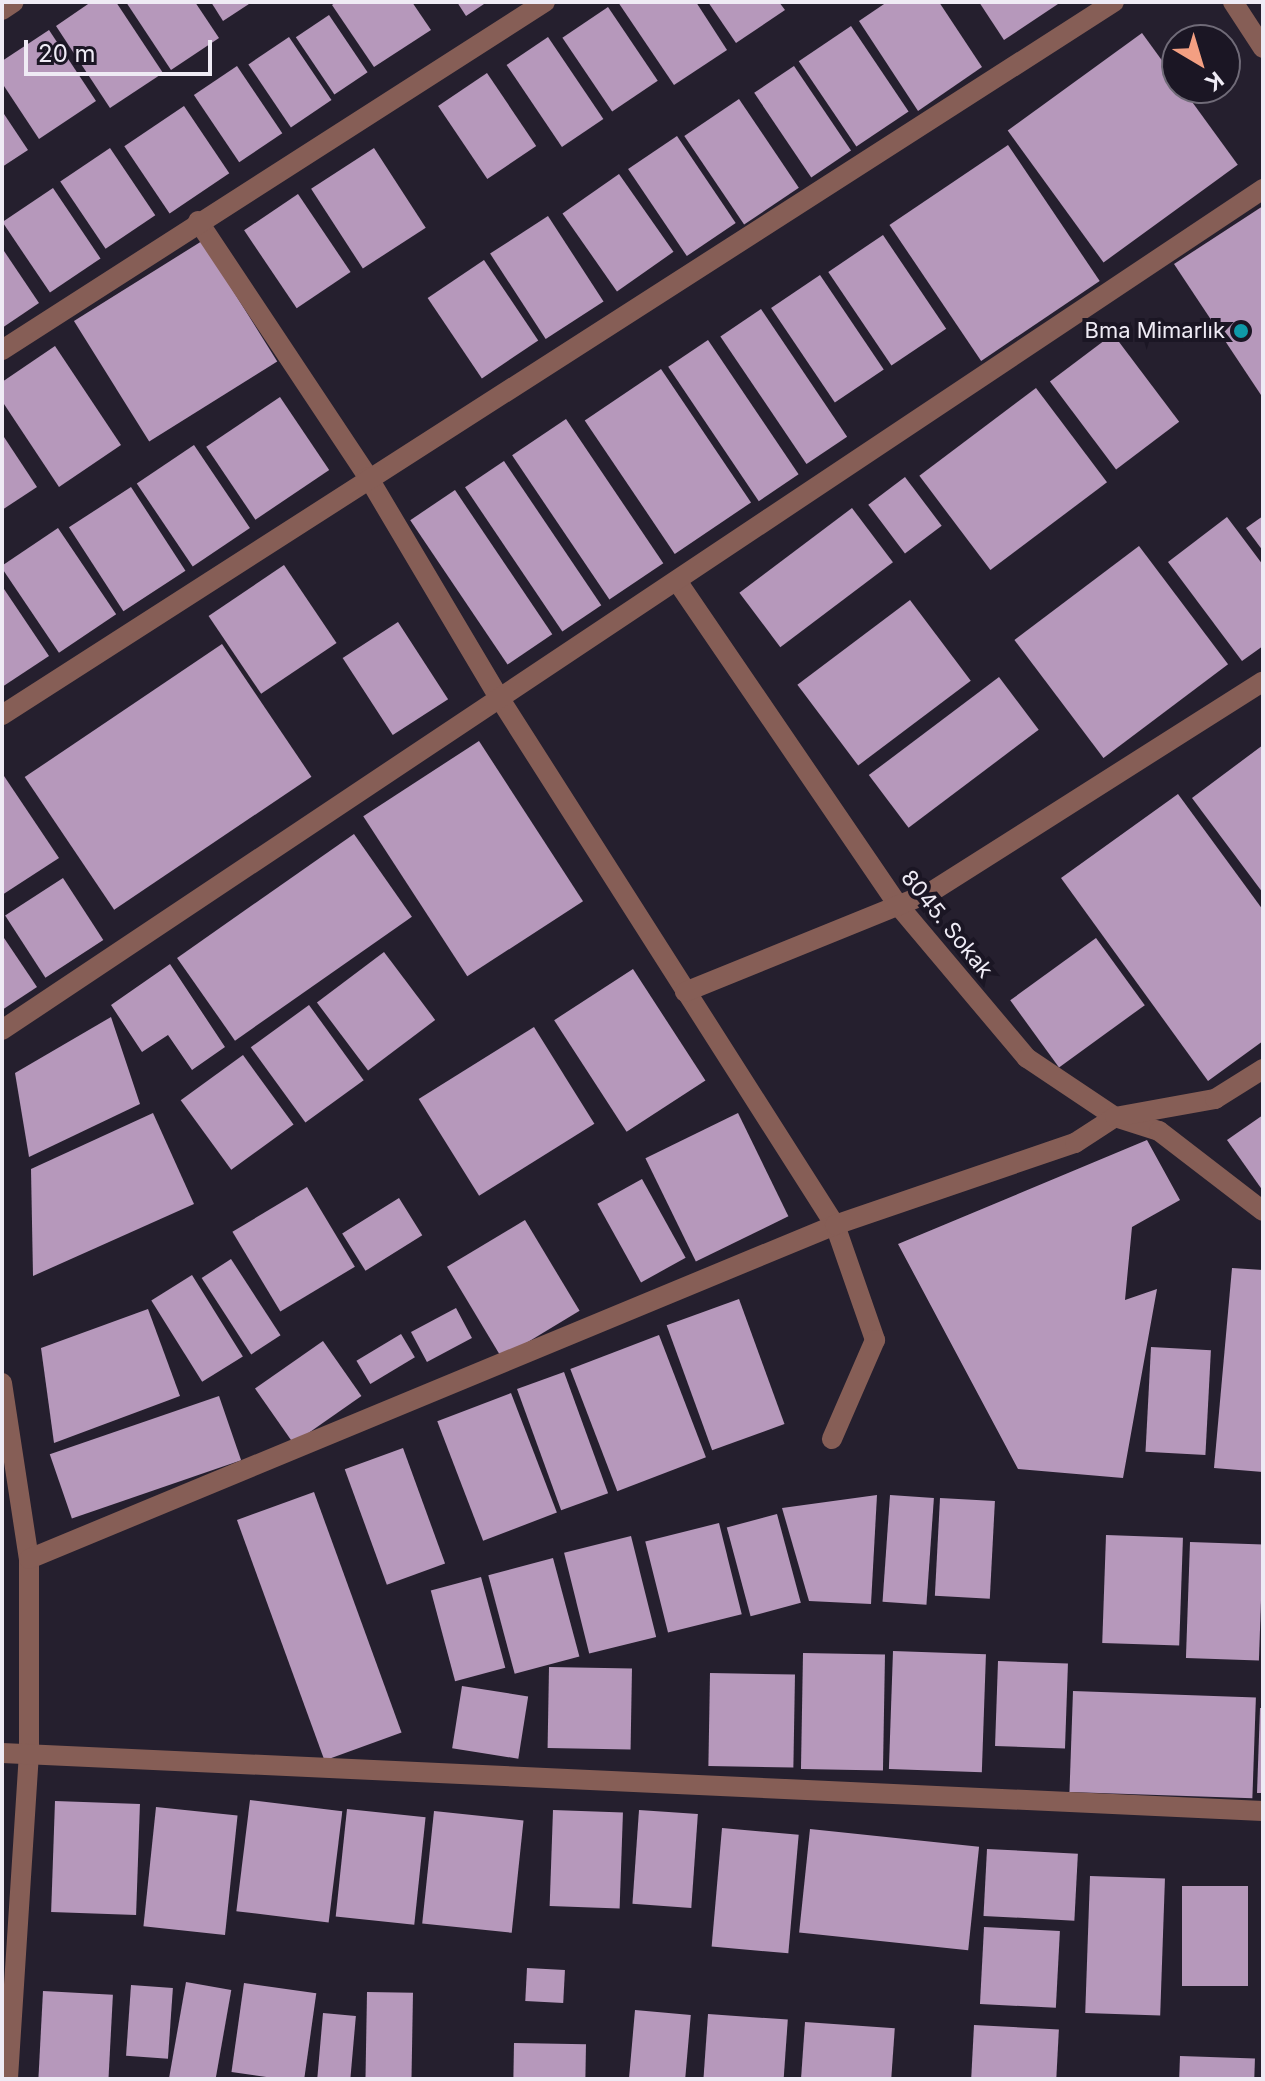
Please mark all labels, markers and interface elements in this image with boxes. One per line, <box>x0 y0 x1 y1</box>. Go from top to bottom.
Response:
scale bar <box>28 24 216 74</box>
north arrow <box>1161 24 1241 104</box>
text: 20 m <box>38 39 96 68</box>
text: K <box>1200 66 1229 96</box>
place label: Bma Mimarlık <box>1085 318 1225 344</box>
marker: Bma Mimarlık <box>1232 322 1250 340</box>
street label: 8045. Sokak <box>896 865 998 983</box>

